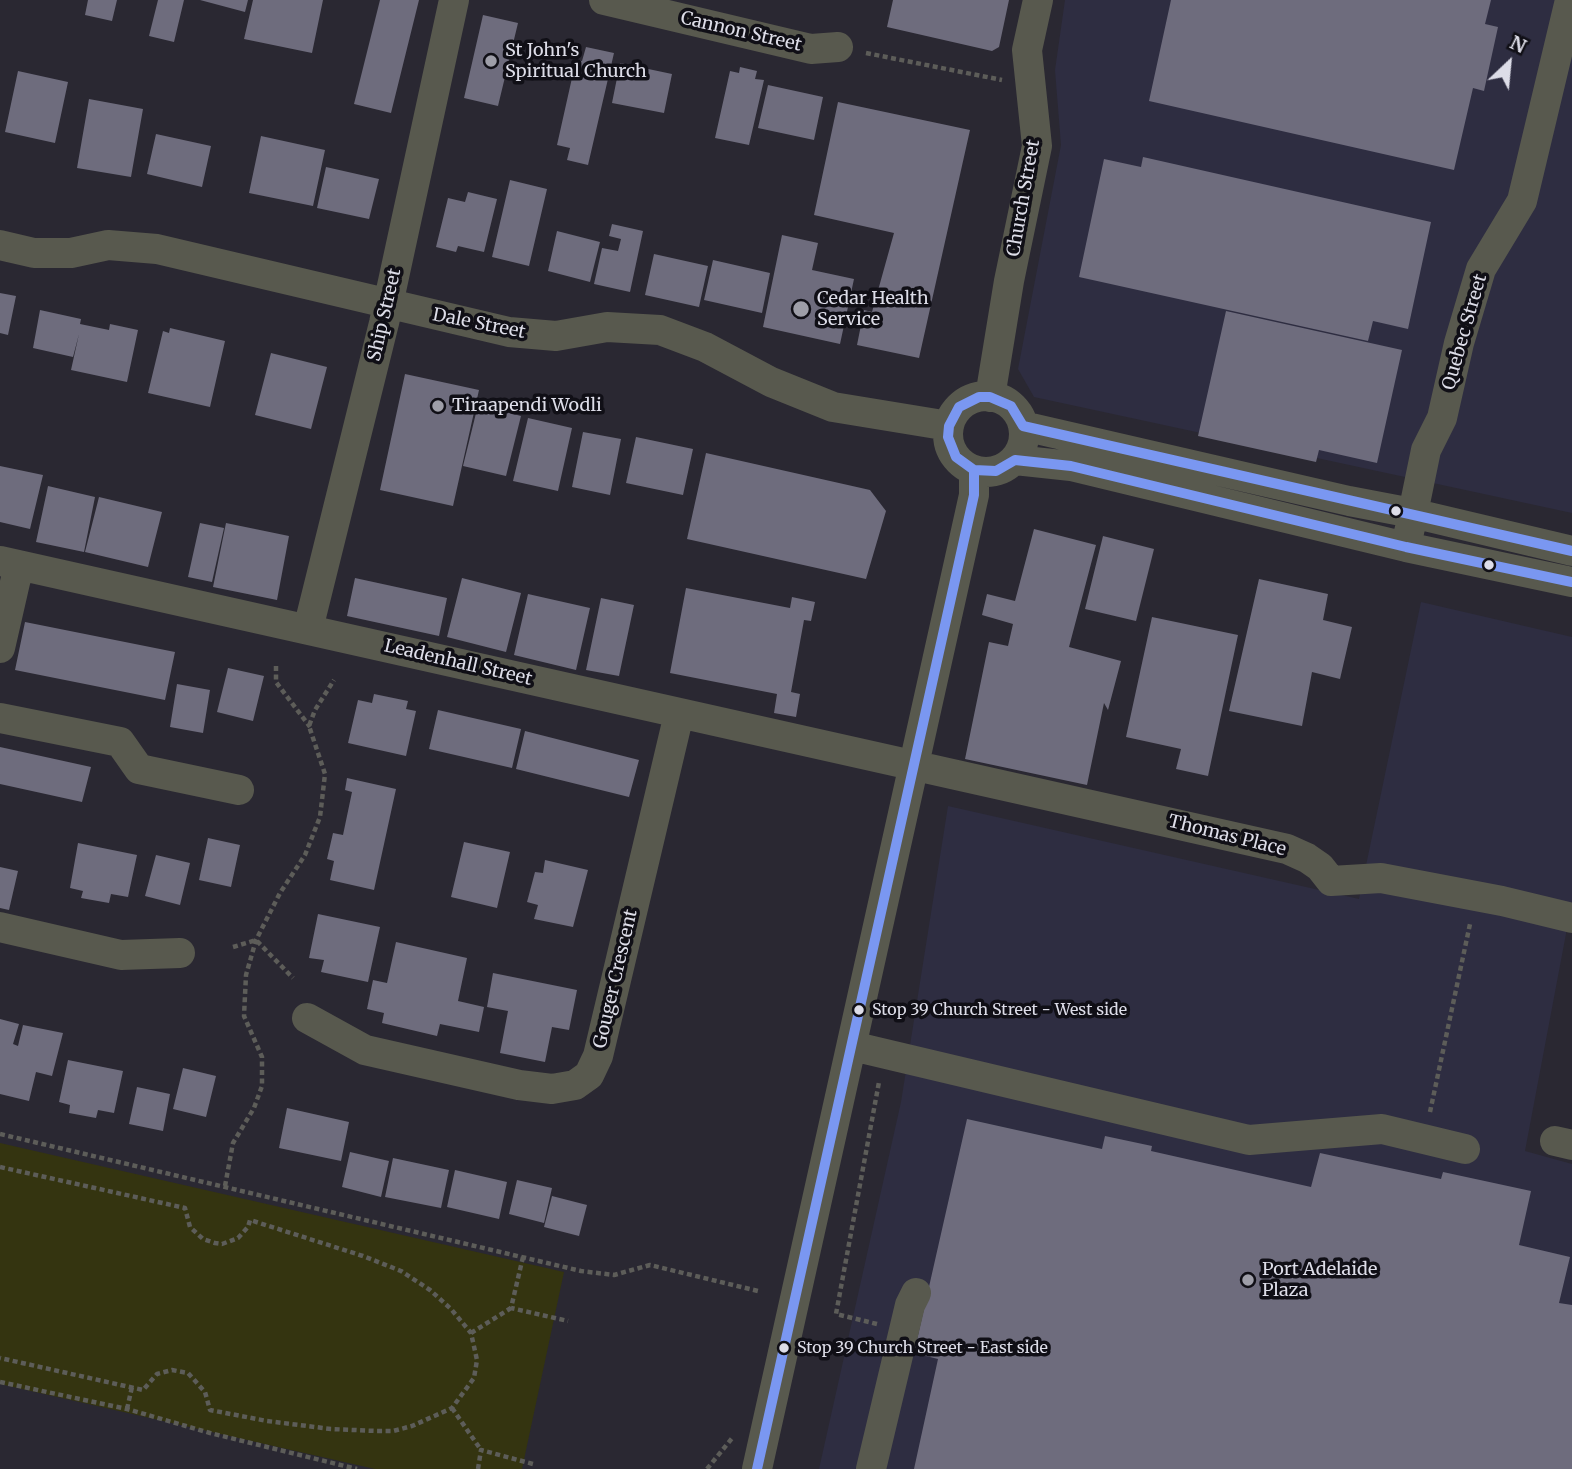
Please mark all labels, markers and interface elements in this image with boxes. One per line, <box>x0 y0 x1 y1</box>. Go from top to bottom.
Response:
street label: Cannon Street <box>678 8 804 56</box>
north arrow <box>1474 28 1544 98</box>
text: N <box>1506 30 1530 58</box>
place label: St John's Spiritual Church <box>505 40 647 82</box>
marker: St John's Spiritual Church <box>483 53 499 69</box>
street label: Church Street <box>1003 138 1045 258</box>
street label: Ship Street <box>364 266 406 364</box>
street label: Quebec Street <box>1438 272 1492 392</box>
place label: Cedar Health Service <box>817 288 929 330</box>
marker: Cedar Health Service <box>791 299 811 319</box>
street label: Dale Street <box>431 304 527 344</box>
place label: Tiraapendi Wodli <box>452 395 602 417</box>
marker: Tiraapendi Wodli <box>430 398 446 414</box>
unlabelled marker <box>1389 504 1403 518</box>
unlabelled marker <box>1482 558 1496 572</box>
street label: Leadenhall Street <box>382 635 534 691</box>
street label: Thomas Place <box>1166 811 1288 861</box>
street label: Gouger Crescent <box>589 907 643 1051</box>
place label: Stop 39 Church Street - West side <box>872 1000 1127 1020</box>
marker: Stop 39 Church Street - West side <box>852 1003 866 1017</box>
place label: Port Adelaide Plaza <box>1262 1259 1377 1302</box>
marker: Port Adelaide Plaza <box>1240 1272 1256 1288</box>
place label: Stop 39 Church Street - East side <box>797 1338 1048 1358</box>
marker: Stop 39 Church Street - East side <box>777 1341 791 1355</box>

